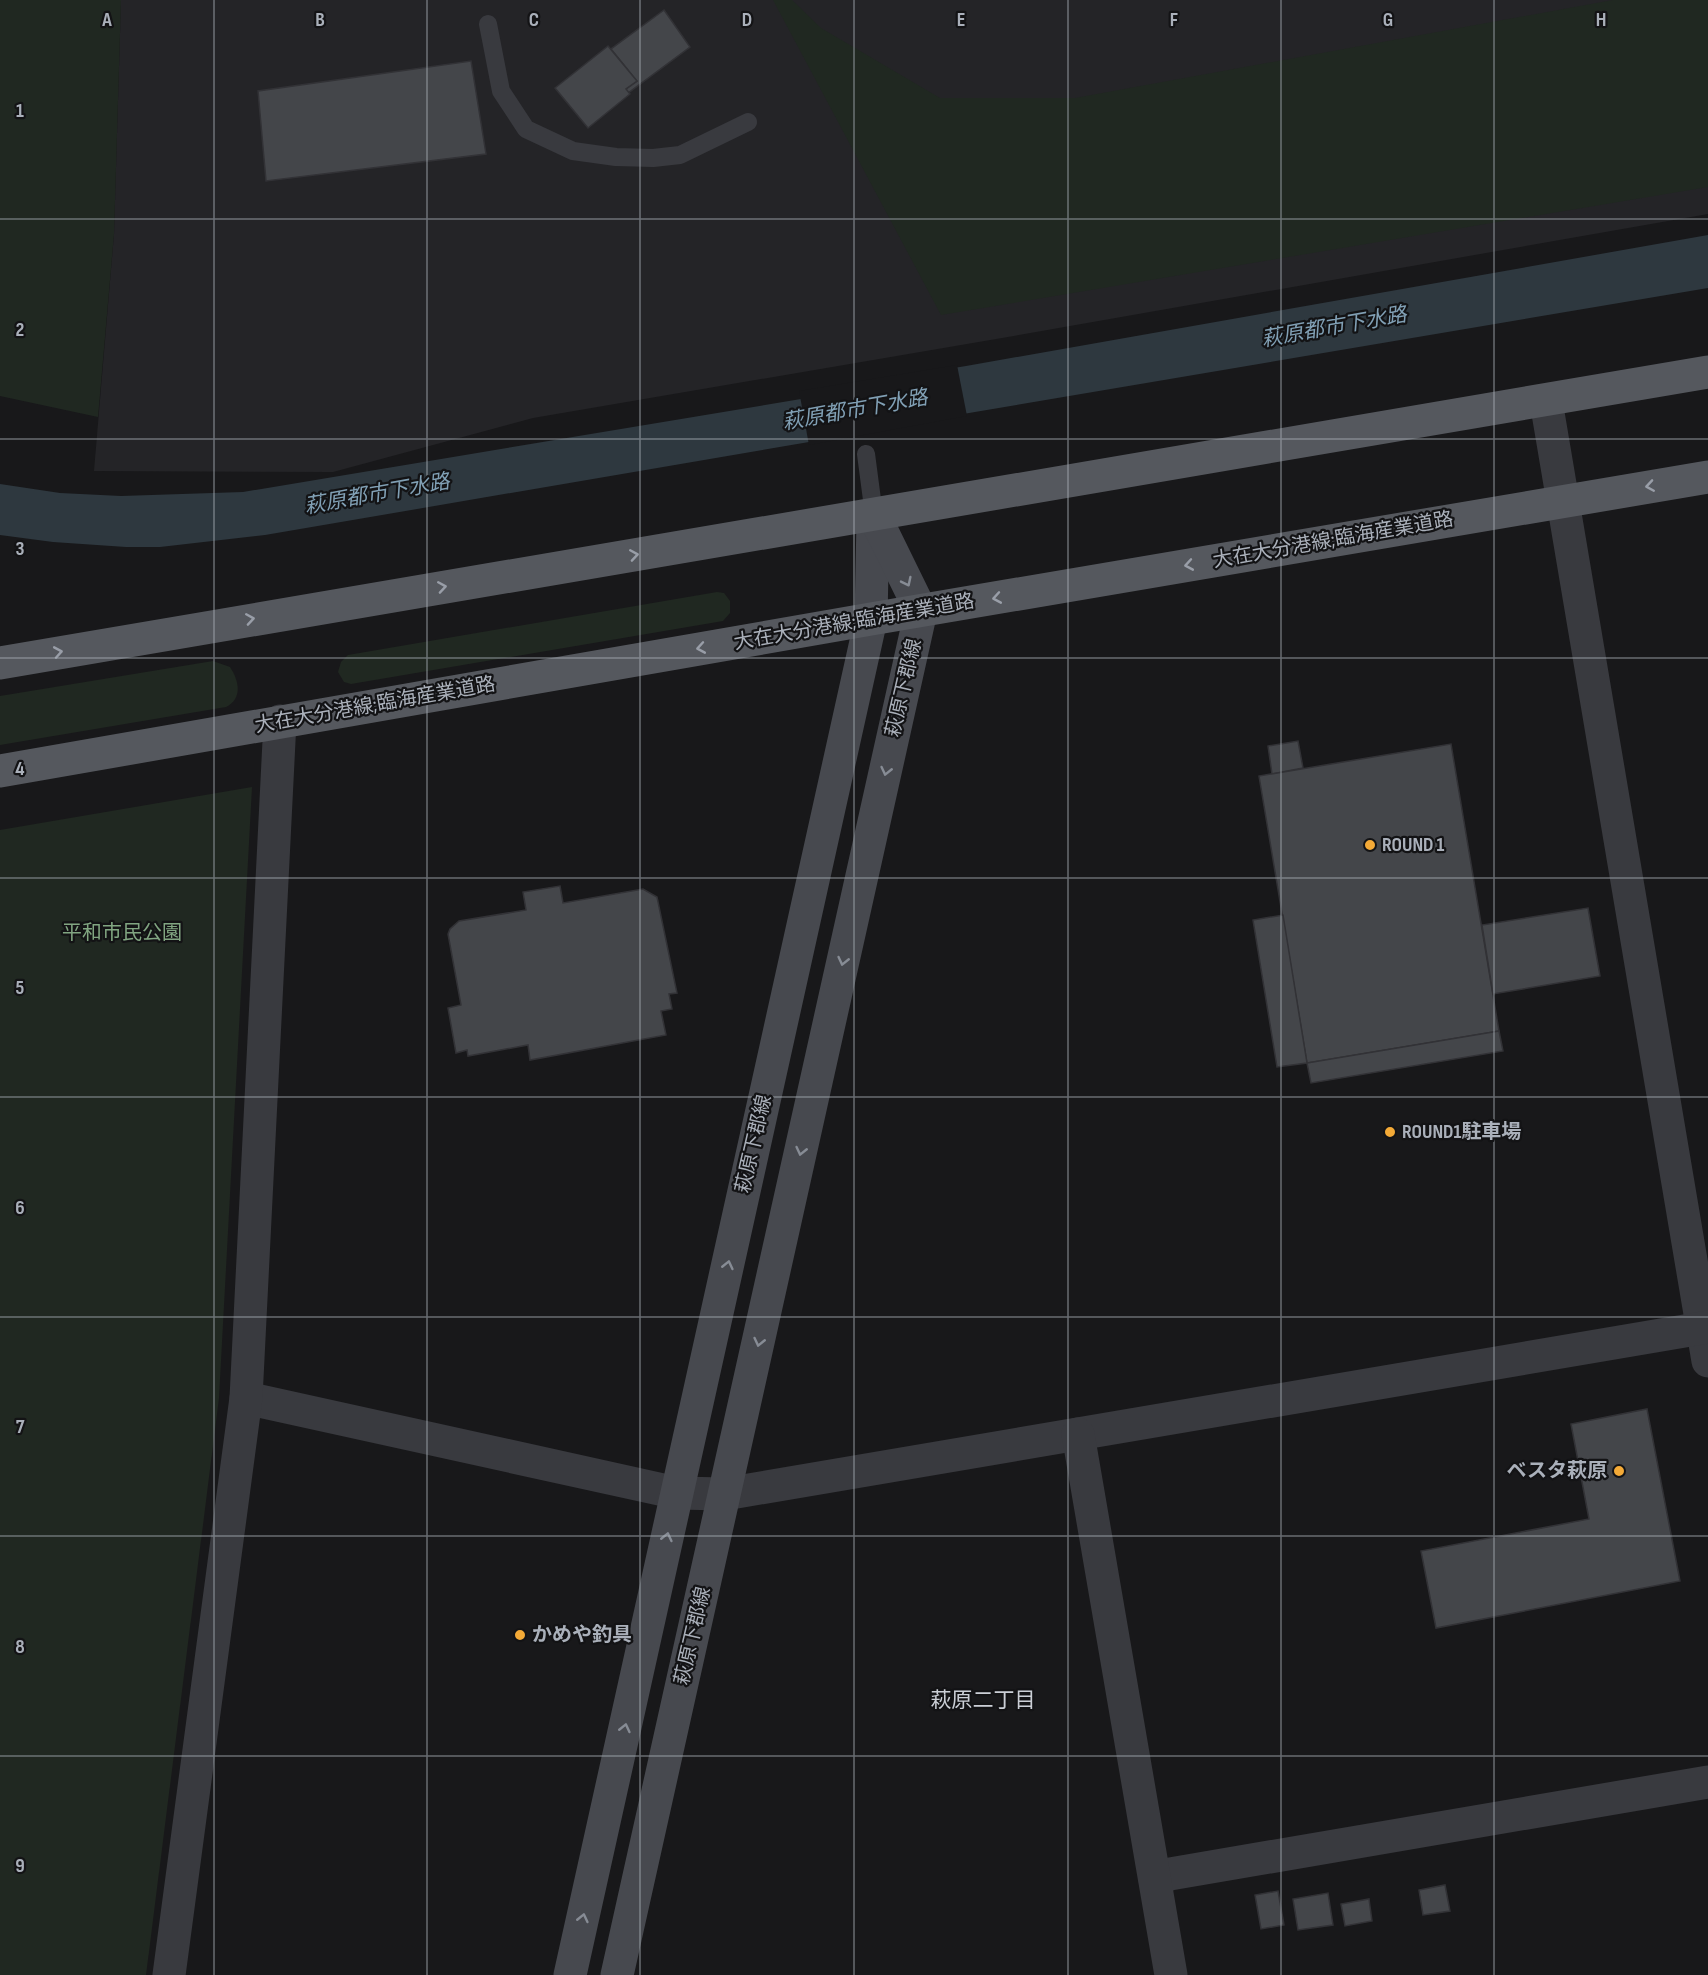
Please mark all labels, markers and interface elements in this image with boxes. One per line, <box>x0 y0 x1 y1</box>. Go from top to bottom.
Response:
text: A <box>101 8 112 32</box>
text: B <box>315 8 325 32</box>
text: C <box>529 8 539 32</box>
text: D <box>742 8 752 32</box>
text: E <box>957 8 965 32</box>
text: F <box>1170 8 1178 32</box>
text: G <box>1383 8 1393 32</box>
text: H <box>1596 8 1606 32</box>
text: 1 <box>16 99 24 123</box>
water label: 萩原都市下水路 <box>1259 302 1411 352</box>
text: 2 <box>16 318 24 342</box>
water label: 萩原都市下水路 <box>780 385 932 435</box>
water label: 萩原都市下水路 <box>302 469 454 519</box>
one-way arrow <box>1646 479 1656 492</box>
street label: 大在大分港線;臨海産業道路 <box>1211 507 1455 573</box>
text: 3 <box>16 537 25 561</box>
one-way arrow <box>629 549 639 562</box>
one-way arrow <box>1184 558 1194 571</box>
one-way arrow <box>900 576 911 586</box>
one-way arrow <box>437 581 447 594</box>
street label: 大在大分港線;臨海産業道路 <box>732 589 976 655</box>
one-way arrow <box>992 591 1002 604</box>
one-way arrow <box>244 613 254 626</box>
street label: 萩原下郡線 <box>881 637 927 739</box>
one-way arrow <box>696 641 706 654</box>
one-way arrow <box>52 646 62 659</box>
street label: 大在大分港線;臨海産業道路 <box>253 672 497 738</box>
text: 4 <box>15 757 25 781</box>
one-way arrow <box>880 766 893 776</box>
place label: ROUND 1 <box>1382 833 1445 857</box>
marker: ROUND 1 <box>1363 838 1377 852</box>
park label: 平和市民公園 <box>62 921 182 945</box>
one-way arrow <box>838 956 851 966</box>
text: 5 <box>16 976 25 1000</box>
street label: 萩原下郡線 <box>731 1093 777 1195</box>
place label: ROUND1駐車場 <box>1402 1120 1521 1144</box>
marker: ROUND1駐車場 <box>1383 1125 1397 1139</box>
one-way arrow <box>795 1146 808 1156</box>
text: 6 <box>15 1196 25 1220</box>
one-way arrow <box>720 1260 733 1270</box>
one-way arrow <box>753 1337 766 1347</box>
text: 7 <box>16 1415 25 1439</box>
place label: ベスタ萩原 <box>1507 1459 1607 1483</box>
marker: ベスタ萩原 <box>1612 1464 1626 1478</box>
one-way arrow <box>660 1532 673 1542</box>
street label: 萩原下郡線 <box>670 1585 716 1687</box>
place label: かめや釣具 <box>532 1623 632 1647</box>
marker: かめや釣具 <box>513 1628 527 1642</box>
text: 8 <box>15 1635 25 1659</box>
district label: 萩原二丁目 <box>931 1688 1036 1713</box>
one-way arrow <box>618 1723 631 1733</box>
text: 9 <box>15 1854 25 1878</box>
one-way arrow <box>575 1913 588 1923</box>

